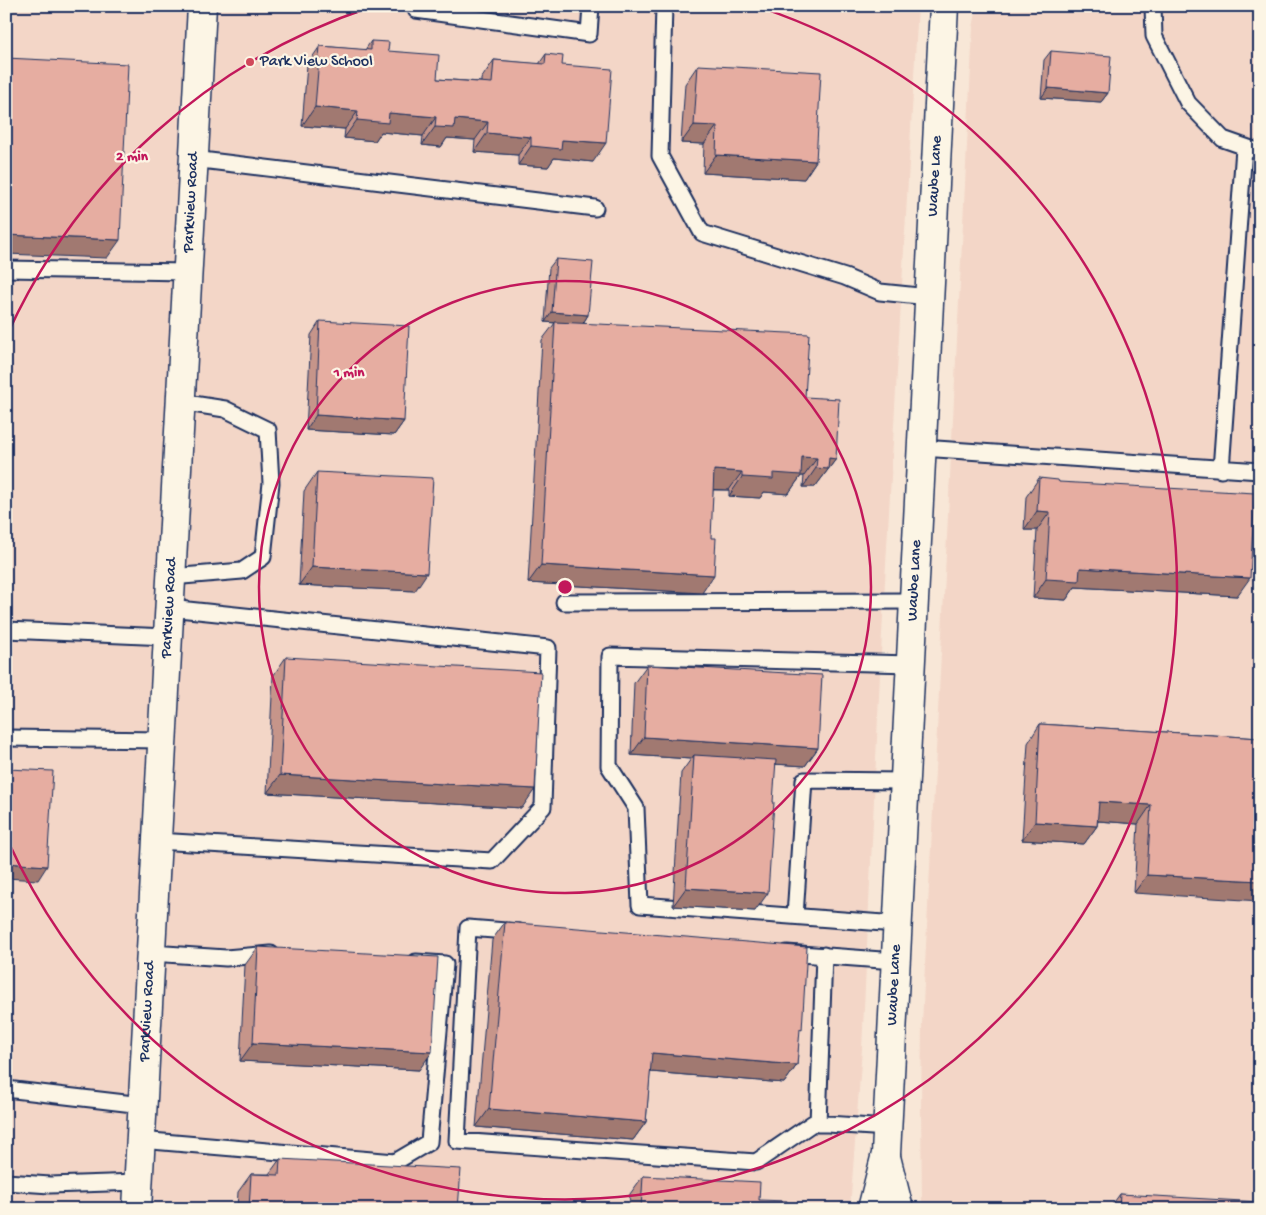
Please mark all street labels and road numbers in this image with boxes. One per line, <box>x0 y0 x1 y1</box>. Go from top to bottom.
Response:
street label: Waube Lane <box>924 134 947 217</box>
street label: Parkview Road <box>179 150 204 254</box>
street label: Waube Lane <box>903 539 927 621</box>
street label: Parkview Road <box>157 556 182 660</box>
street label: Waube Lane <box>883 943 906 1026</box>
street label: Parkview Road <box>135 959 160 1063</box>

